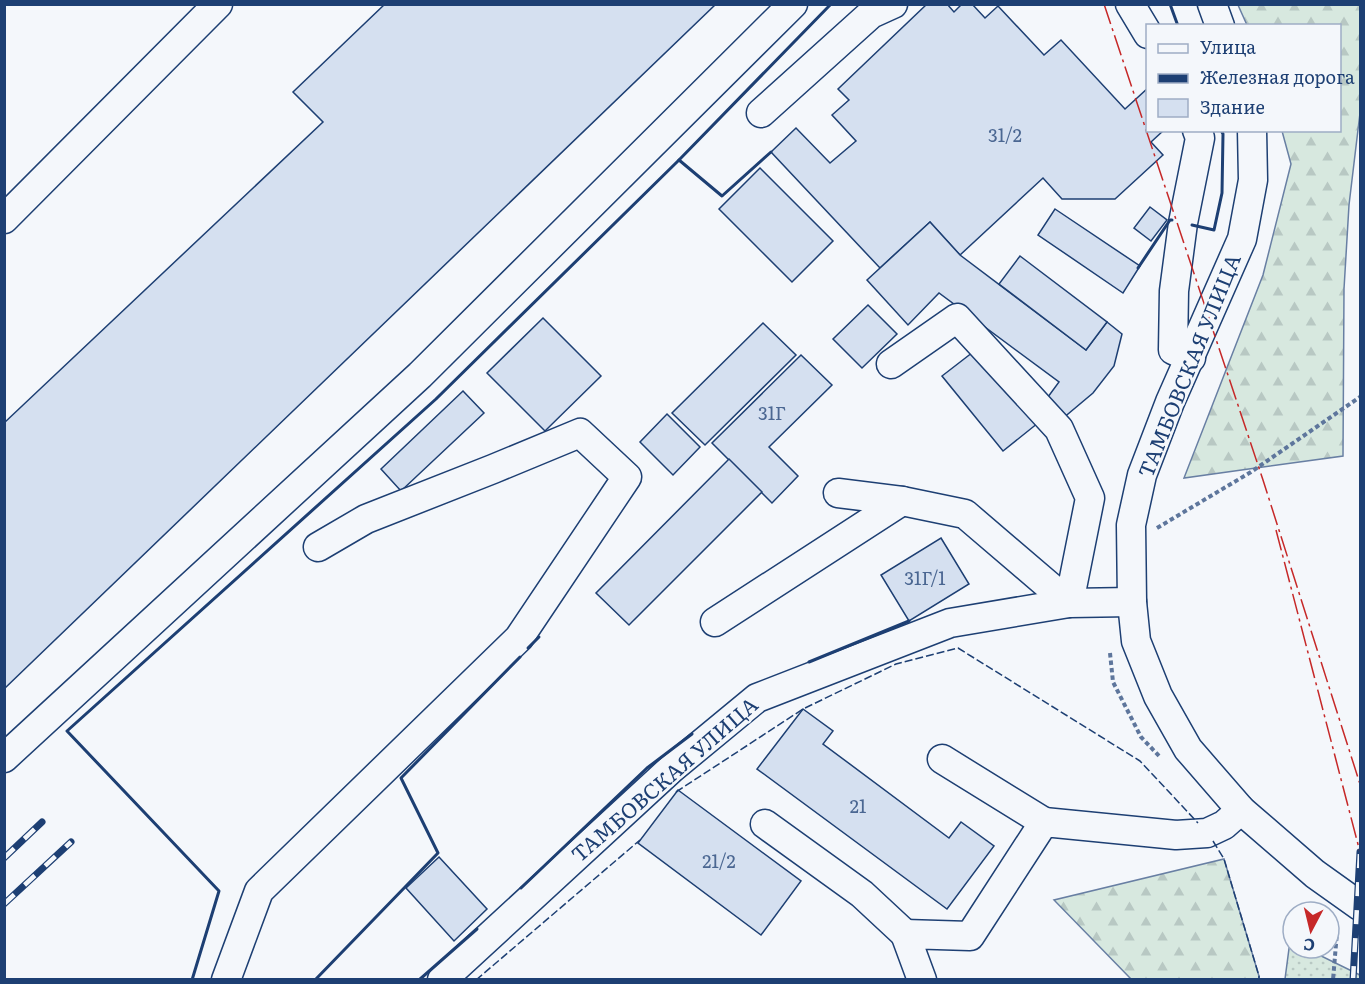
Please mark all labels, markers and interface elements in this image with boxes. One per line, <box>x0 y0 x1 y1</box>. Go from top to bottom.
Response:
legend <box>1146 24 1341 132</box>
text: Улица <box>1200 33 1256 60</box>
text: Железная дорога <box>1200 63 1355 90</box>
text: Здание <box>1200 93 1265 120</box>
house number: 31/2 <box>988 121 1022 148</box>
street label: ТАМБОВСКАЯ УЛИЦА <box>1129 248 1247 481</box>
house number: 31Г <box>758 399 786 426</box>
house number: 31Г/1 <box>904 564 946 591</box>
street label: ТАМБОВСКАЯ УЛИЦА <box>563 688 764 868</box>
house number: 21 <box>850 792 866 819</box>
house number: 21/2 <box>702 847 736 874</box>
north arrow <box>1281 900 1341 960</box>
text: С <box>1302 933 1316 958</box>

